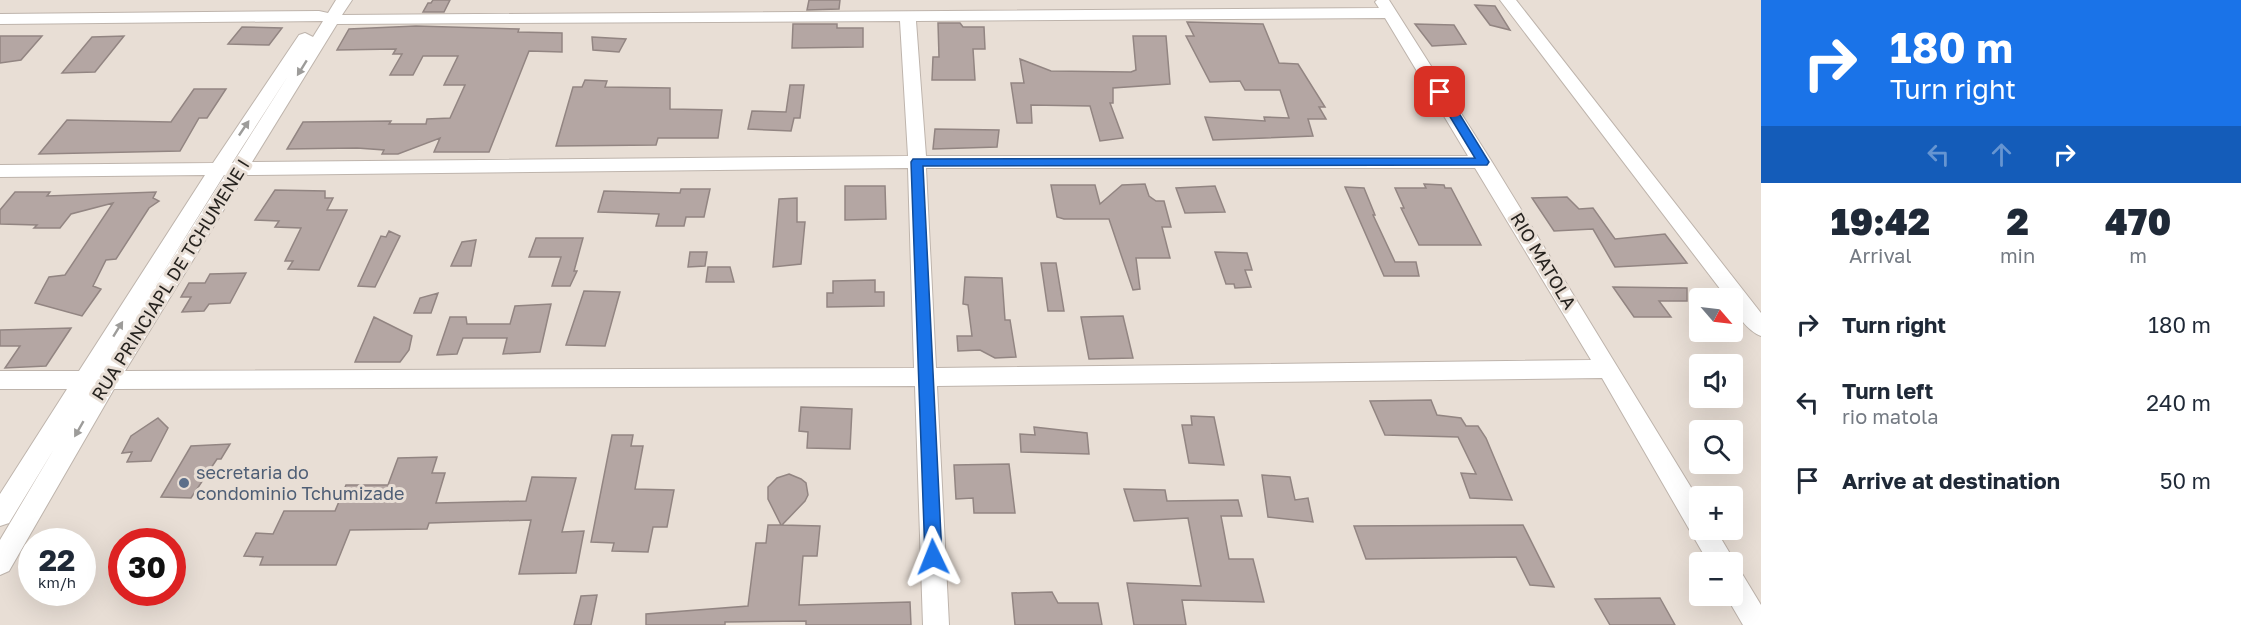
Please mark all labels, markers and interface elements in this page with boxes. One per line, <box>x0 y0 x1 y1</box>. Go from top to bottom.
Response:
text: 180 m <box>1890 22 2013 72</box>
icon: right <box>1791 24 1869 102</box>
one-way arrow <box>297 60 308 76</box>
pin <box>1414 66 1465 117</box>
text: Turn right <box>1890 73 2016 105</box>
icon: arrive <box>1423 75 1456 108</box>
one-way arrow <box>239 120 250 137</box>
icon: left <box>1922 138 1955 171</box>
icon: ahead <box>1985 138 2018 171</box>
icon: right <box>2048 138 2081 171</box>
street label: RUA PRINCIAPL DE TCHUMENE I <box>87 155 254 404</box>
text: 19:42 <box>1831 200 1930 243</box>
text: 2 <box>2006 200 2029 243</box>
text: 470 <box>2105 200 2171 243</box>
street label: RIO MATOLA <box>1506 208 1581 313</box>
text: Arrival <box>1849 243 1912 267</box>
text: min <box>2000 243 2035 267</box>
text: m <box>2129 243 2147 267</box>
north arrow <box>1689 288 1743 342</box>
map controls <box>1689 288 1743 606</box>
icon: right <box>1791 308 1824 341</box>
text: Turn right <box>1842 311 1946 338</box>
text: 180 m <box>2148 311 2211 338</box>
one-way arrow <box>113 321 124 337</box>
button: sound <box>1689 354 1743 408</box>
text: Turn left <box>1842 377 1933 404</box>
icon: left <box>1791 386 1824 419</box>
text: 240 m <box>2146 389 2211 416</box>
text: rio matola <box>1842 404 1939 428</box>
button: search <box>1689 420 1743 474</box>
one-way arrow <box>73 421 84 437</box>
place label: secretaria do condominio Tchumizade <box>196 461 404 504</box>
icon: arrive <box>1791 464 1824 497</box>
text: Arrive at destination <box>1842 467 2060 494</box>
text: 50 m <box>2160 467 2211 494</box>
marker: secretaria do condominio Tchumizade <box>177 476 191 490</box>
button: + <box>1689 486 1743 540</box>
position arrow <box>901 525 965 589</box>
speed limit sign: 30 <box>108 528 186 606</box>
text: 22 <box>39 542 75 578</box>
button: − <box>1689 552 1743 606</box>
text: km/h <box>38 573 76 591</box>

